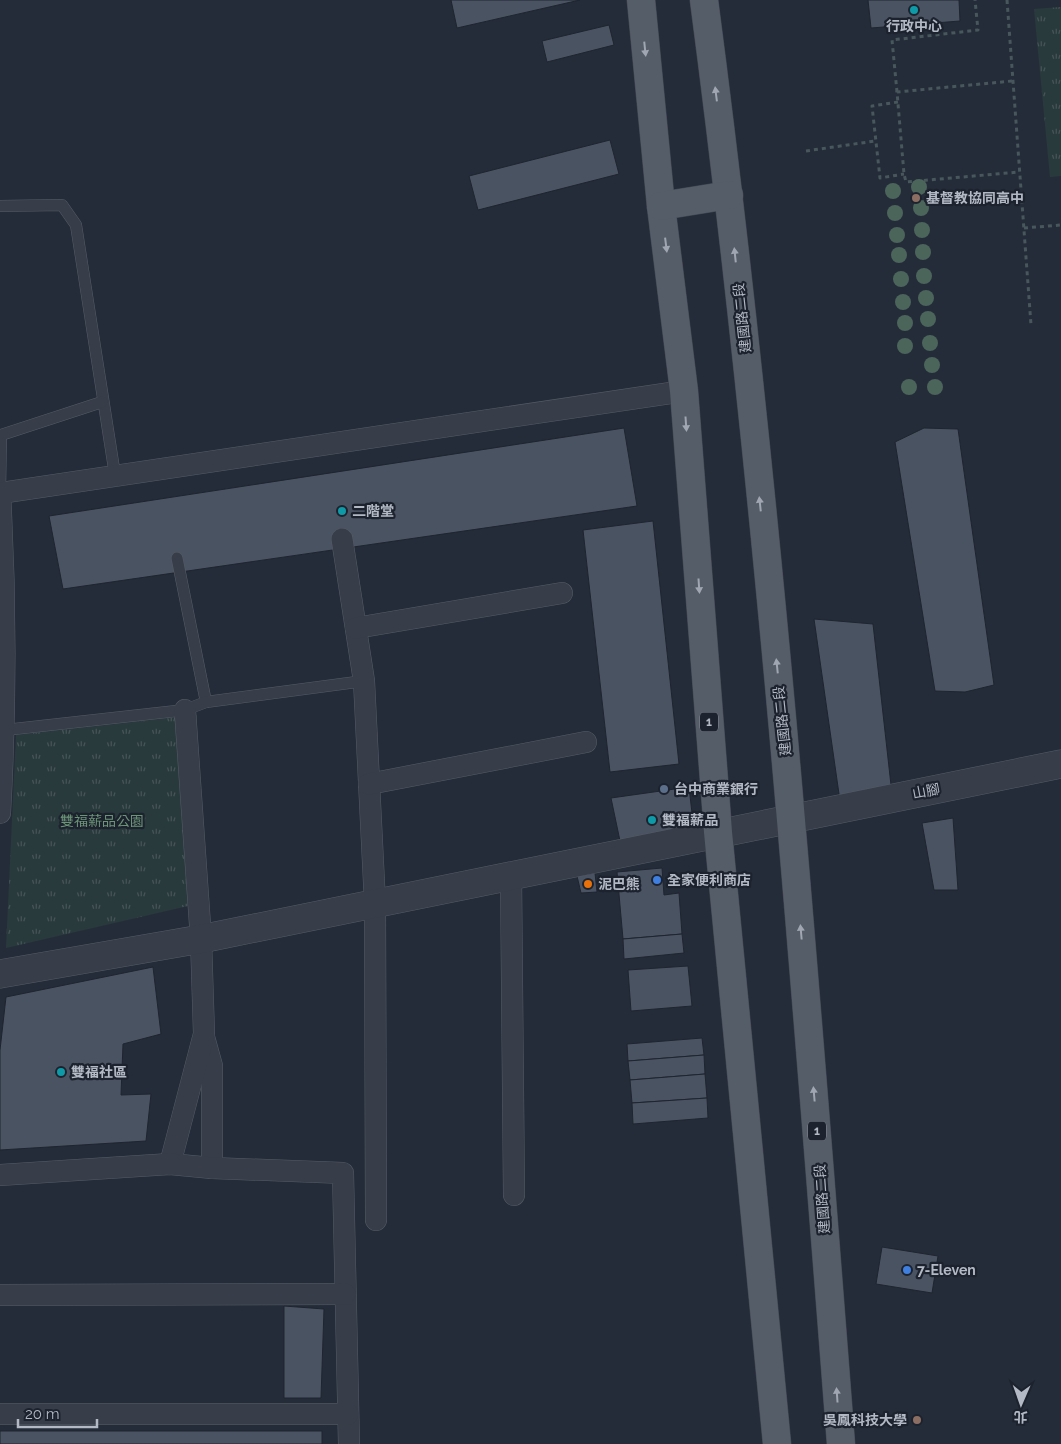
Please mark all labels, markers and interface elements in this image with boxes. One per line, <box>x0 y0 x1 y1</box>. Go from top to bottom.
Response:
marker: 行政中心 <box>908 4 920 16</box>
place label: 行政中心 <box>886 18 942 34</box>
one-way arrow <box>641 41 649 57</box>
one-way arrow <box>712 85 720 101</box>
place label: 基督教協同高中 <box>926 190 1024 206</box>
marker: 基督教協同高中 <box>910 192 922 204</box>
one-way arrow <box>662 237 670 253</box>
one-way arrow <box>731 247 739 263</box>
street label: 建國路二段 <box>730 282 754 354</box>
one-way arrow <box>683 416 691 432</box>
one-way arrow <box>756 496 764 512</box>
place label: 二階堂 <box>352 503 394 519</box>
marker: 二階堂 <box>336 505 348 517</box>
one-way arrow <box>695 578 703 594</box>
one-way arrow <box>772 657 780 673</box>
street label: 建國路二段 <box>770 685 794 757</box>
road number: 1 <box>700 712 718 732</box>
street label: 山腳 <box>911 780 941 802</box>
place label: 台中商業銀行 <box>674 781 758 797</box>
marker: 台中商業銀行 <box>658 783 670 795</box>
place label: 雙福薪品 <box>662 812 718 828</box>
park label: 雙福薪品公園 <box>60 813 144 829</box>
marker: 雙福薪品 <box>646 814 658 826</box>
place label: 全家便利商店 <box>667 872 751 888</box>
marker: 全家便利商店 <box>651 874 663 886</box>
place label: 泥巴熊 <box>598 876 640 892</box>
marker: 泥巴熊 <box>582 878 594 890</box>
one-way arrow <box>797 924 805 940</box>
place label: 雙福社區 <box>71 1064 127 1080</box>
marker: 雙福社區 <box>55 1066 67 1078</box>
one-way arrow <box>810 1086 818 1102</box>
road number: 1 <box>808 1122 826 1140</box>
street label: 建國路二段 <box>812 1164 832 1234</box>
place label: 7-Eleven <box>917 1262 976 1278</box>
marker: 7-Eleven <box>901 1264 913 1276</box>
north arrow <box>996 1379 1046 1429</box>
one-way arrow <box>833 1387 841 1403</box>
scale bar <box>18 1396 96 1428</box>
text: 20 m <box>25 1405 60 1423</box>
text: 北 <box>1013 1409 1028 1425</box>
place label: 吳鳳科技大學 <box>823 1412 907 1428</box>
marker: 吳鳳科技大學 <box>911 1414 923 1426</box>

